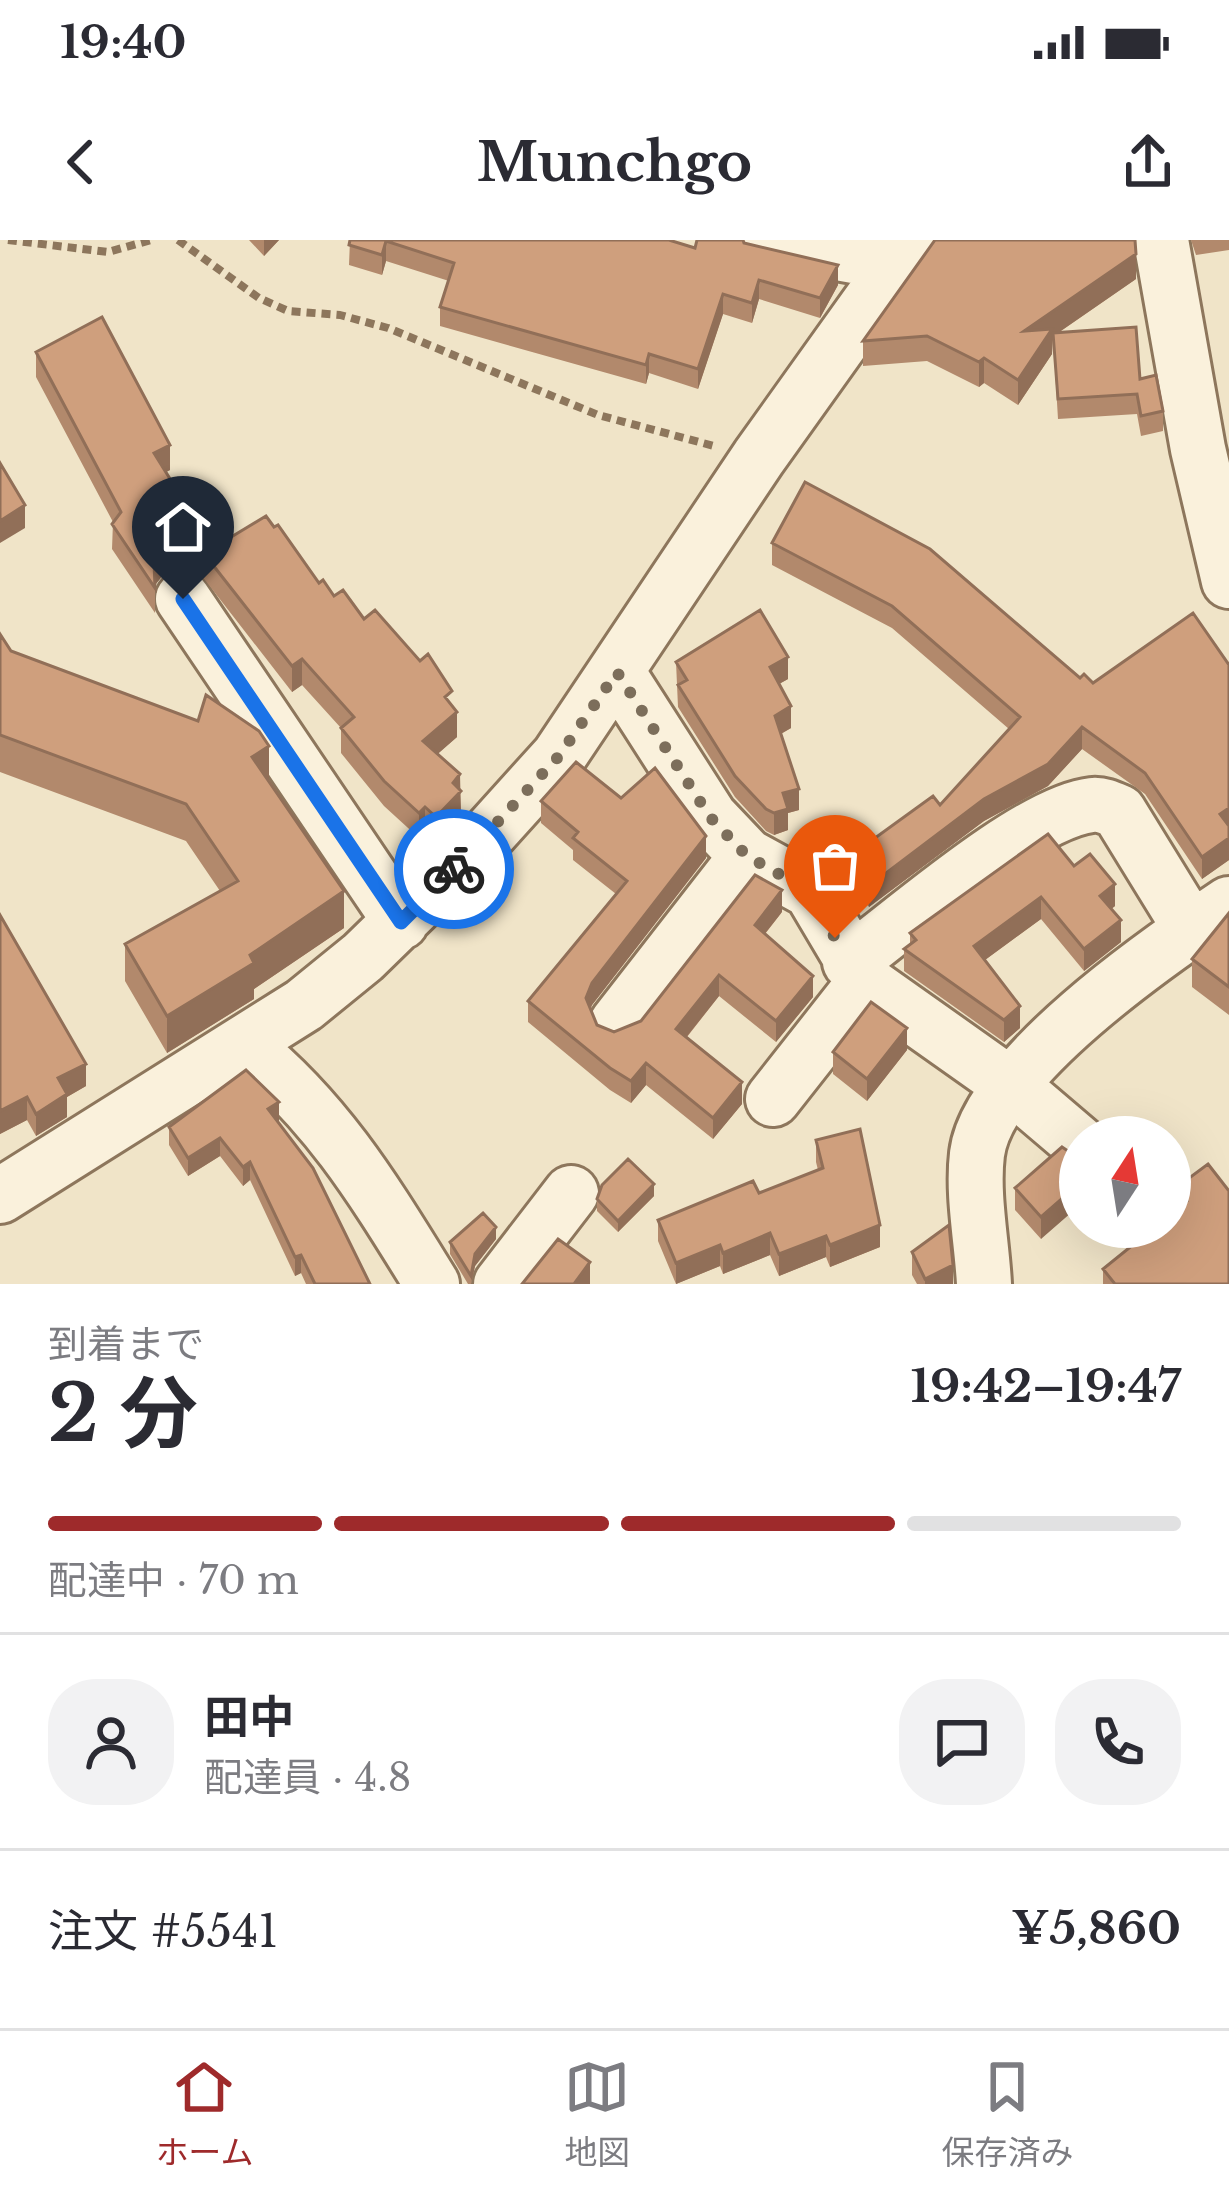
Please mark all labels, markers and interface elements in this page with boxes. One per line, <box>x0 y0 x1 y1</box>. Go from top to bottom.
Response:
text: 19:40 <box>60 14 187 70</box>
icon: back <box>48 129 114 195</box>
text: Munchgo <box>477 129 752 196</box>
icon: share <box>1115 129 1181 195</box>
pin <box>132 476 234 599</box>
icon: home <box>150 494 216 560</box>
courier <box>394 809 514 929</box>
pin <box>784 815 886 938</box>
icon: bag <box>802 833 868 899</box>
icon: bike <box>421 836 487 902</box>
north arrow <box>1059 1116 1191 1248</box>
map controls <box>1059 1116 1191 1248</box>
text: 到着まで <box>48 1320 204 1369</box>
text: 19:42–19:47 <box>910 1358 1181 1414</box>
text: 2 分 <box>48 1365 198 1462</box>
text: 配達中 · 70 m <box>48 1556 299 1605</box>
button: person <box>48 1679 174 1805</box>
button: chat <box>899 1679 1025 1805</box>
button: phone <box>1055 1679 1181 1805</box>
text: 田中 <box>204 1689 294 1745</box>
text: 配達員 · 4.8 <box>204 1753 411 1802</box>
text: ¥5,860 <box>1011 1900 1181 1956</box>
text: 注文 #5541 <box>48 1903 278 1959</box>
tab: ホーム <box>155 2054 254 2174</box>
tab: 地図 <box>564 2054 630 2174</box>
tab: 保存済み <box>941 2054 1073 2174</box>

